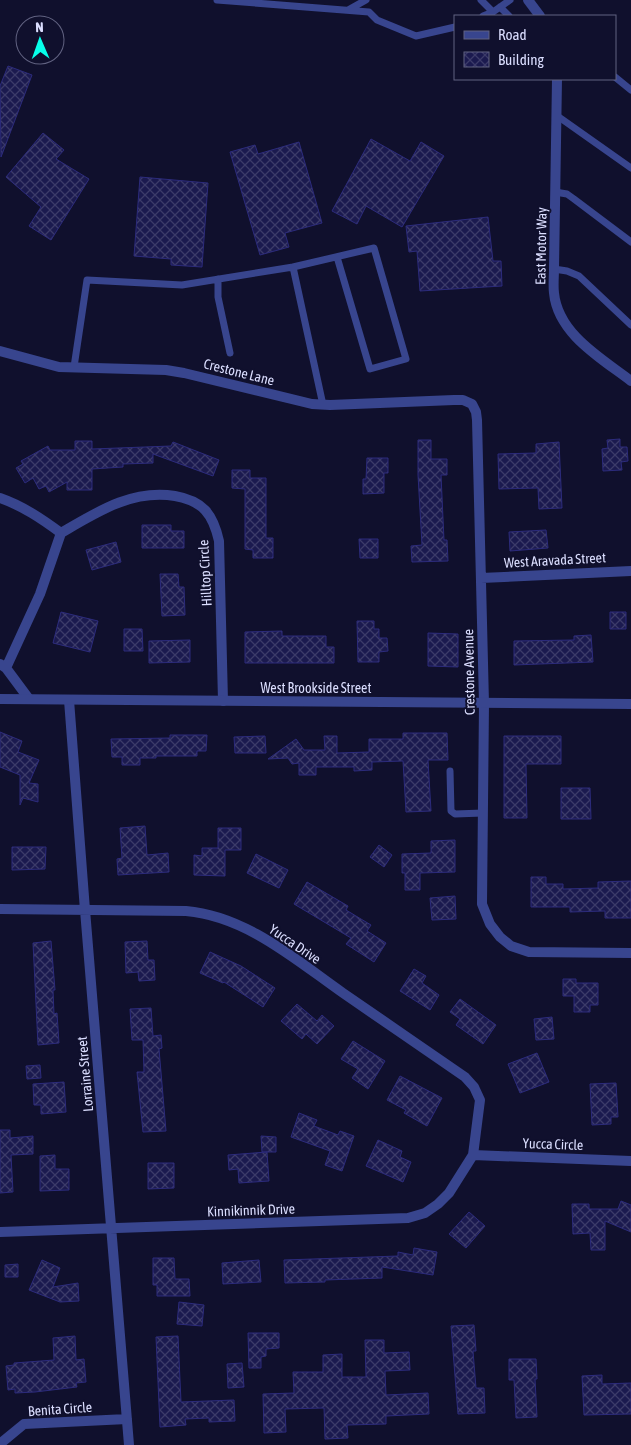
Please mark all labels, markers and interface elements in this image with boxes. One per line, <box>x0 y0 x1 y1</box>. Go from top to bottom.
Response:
north arrow <box>15 15 65 65</box>
legend <box>454 15 616 80</box>
text: N <box>35 19 44 35</box>
text: Road <box>498 26 527 43</box>
text: Building <box>498 51 544 68</box>
street label: East Motor Way <box>532 207 550 285</box>
street label: Crestone Lane <box>202 355 276 389</box>
street label: Hilltop Circle <box>195 539 215 607</box>
street label: West Aravada Street <box>504 549 606 571</box>
street label: Crestone Avenue <box>460 629 478 715</box>
street label: West Brookside Street <box>261 680 371 696</box>
street label: Yucca Drive <box>266 921 324 967</box>
street label: Lorraine Street <box>74 1036 96 1112</box>
street label: Yucca Circle <box>522 1135 584 1153</box>
street label: Kinnikinnik Drive <box>207 1200 295 1220</box>
street label: Benita Circle <box>27 1399 93 1419</box>

